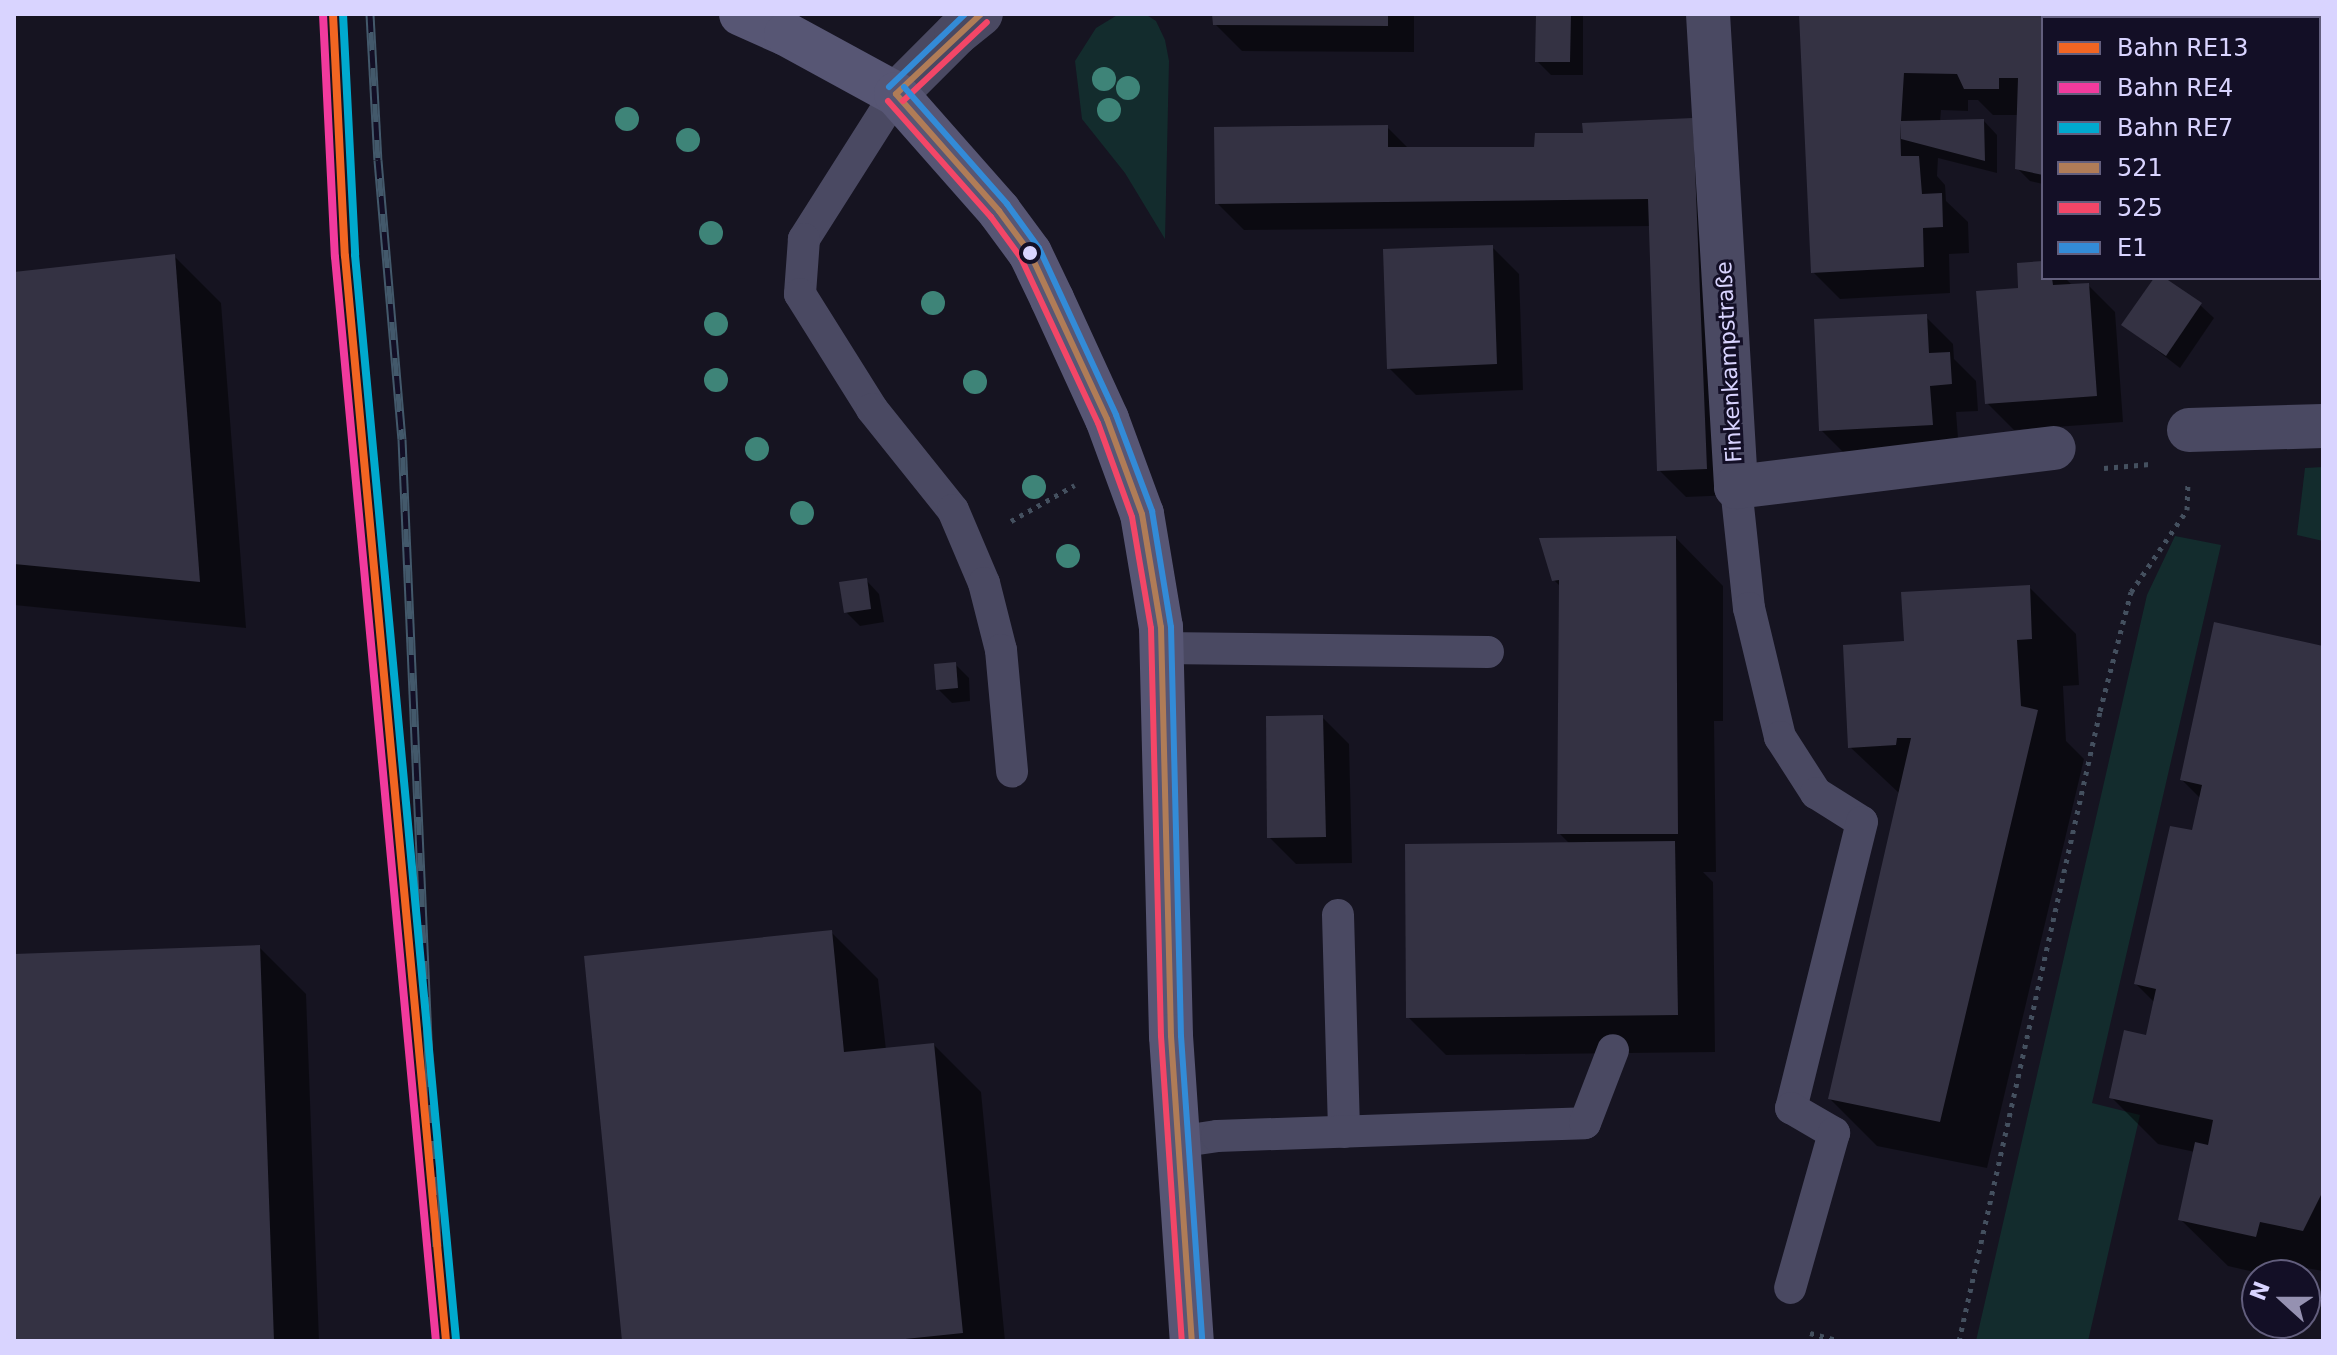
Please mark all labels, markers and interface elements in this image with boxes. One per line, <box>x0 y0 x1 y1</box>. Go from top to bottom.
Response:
legend <box>2041 16 2321 280</box>
text: Bahn RE13 <box>2117 34 2249 62</box>
text: Bahn RE4 <box>2117 74 2233 102</box>
text: Bahn RE7 <box>2117 114 2233 142</box>
text: 521 <box>2117 154 2163 182</box>
text: 525 <box>2117 194 2163 222</box>
text: E1 <box>2117 234 2147 262</box>
unlabelled marker <box>1022 245 1038 261</box>
street label: Finkenkampstraße <box>1711 261 1747 463</box>
north arrow <box>2241 1259 2321 1339</box>
text: N <box>2245 1278 2275 1304</box>

